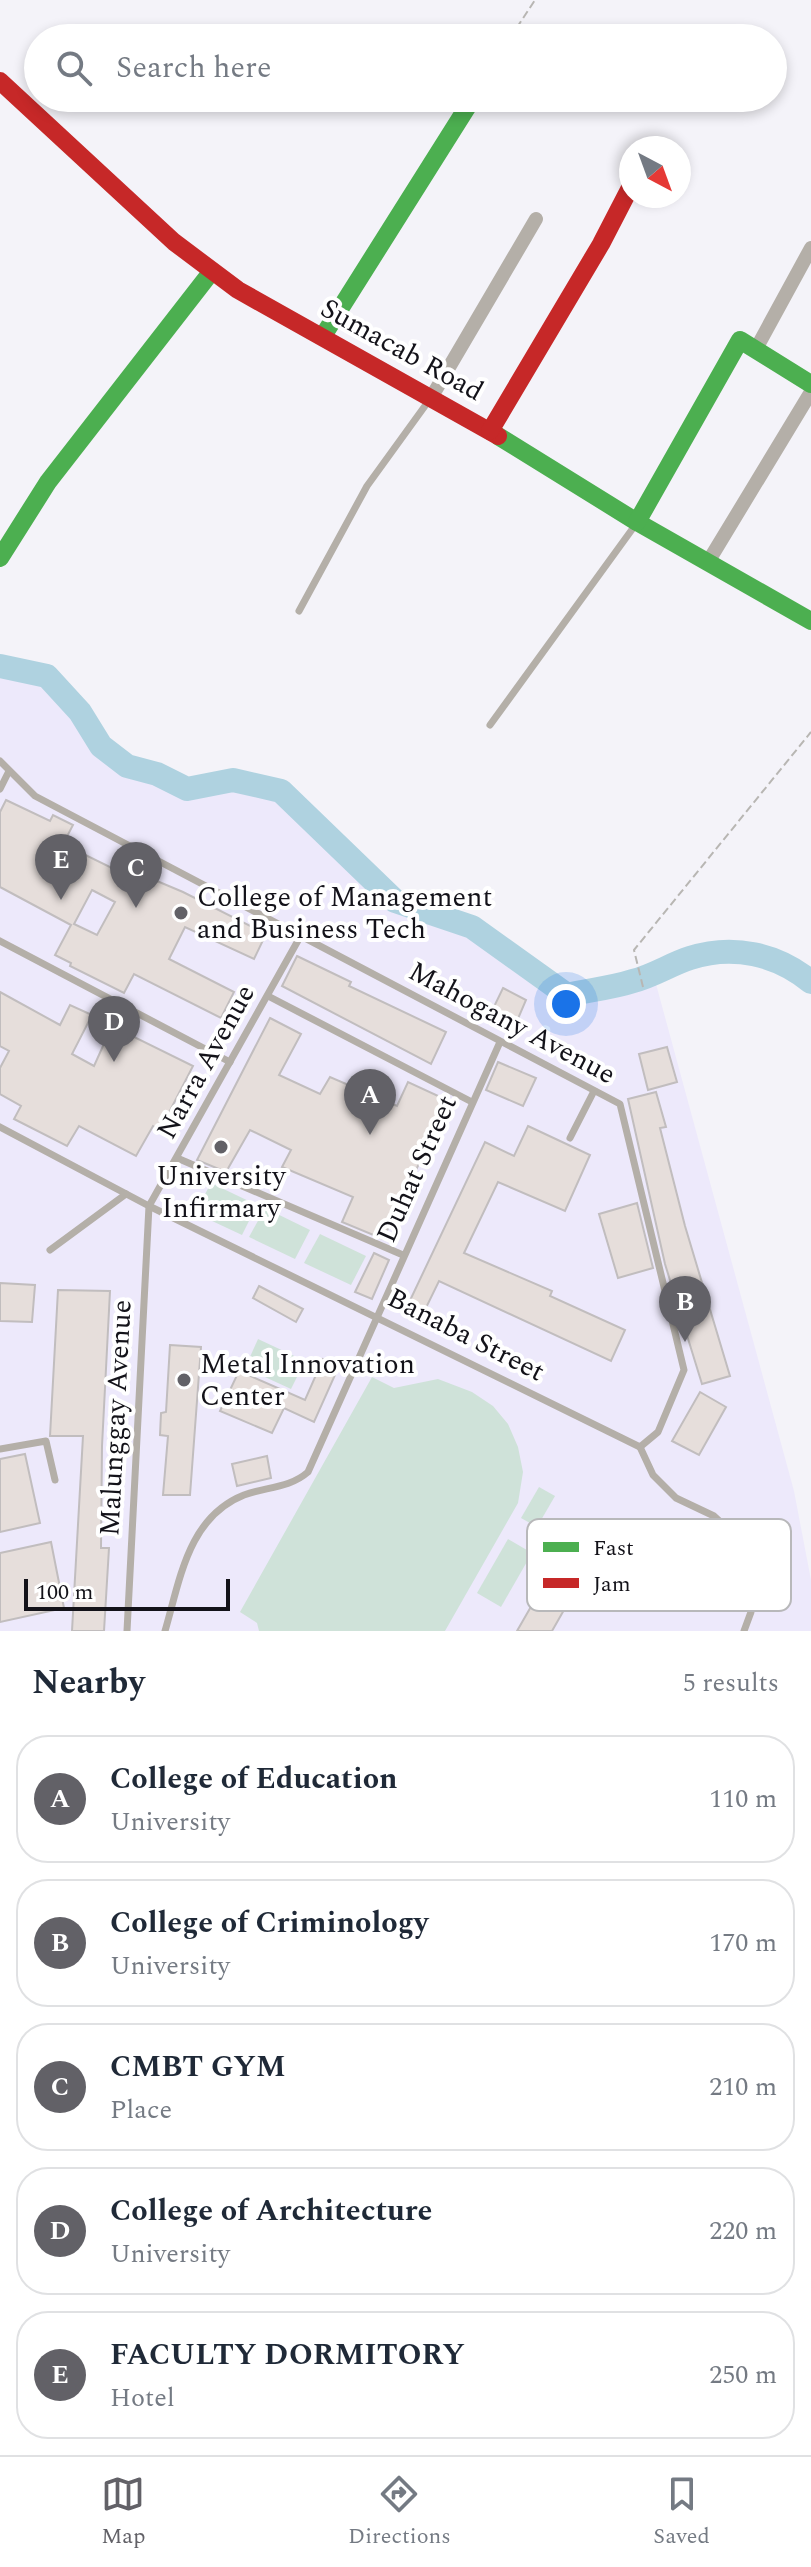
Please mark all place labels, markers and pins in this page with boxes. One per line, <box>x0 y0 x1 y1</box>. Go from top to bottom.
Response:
pin: E <box>35 834 87 900</box>
pin: C <box>110 842 162 908</box>
place label: College of Management and Business Tech <box>197 876 492 951</box>
marker: College of Management and Business Tech <box>172 904 190 922</box>
pin: D <box>88 996 140 1062</box>
pin: A <box>344 1069 396 1135</box>
marker: University Infirmary <box>212 1138 230 1156</box>
place label: University Infirmary <box>156 1155 287 1230</box>
pin: B <box>659 1276 711 1342</box>
place label: Metal Innovation Center <box>200 1343 415 1418</box>
marker: Metal Innovation Center <box>175 1371 193 1389</box>

